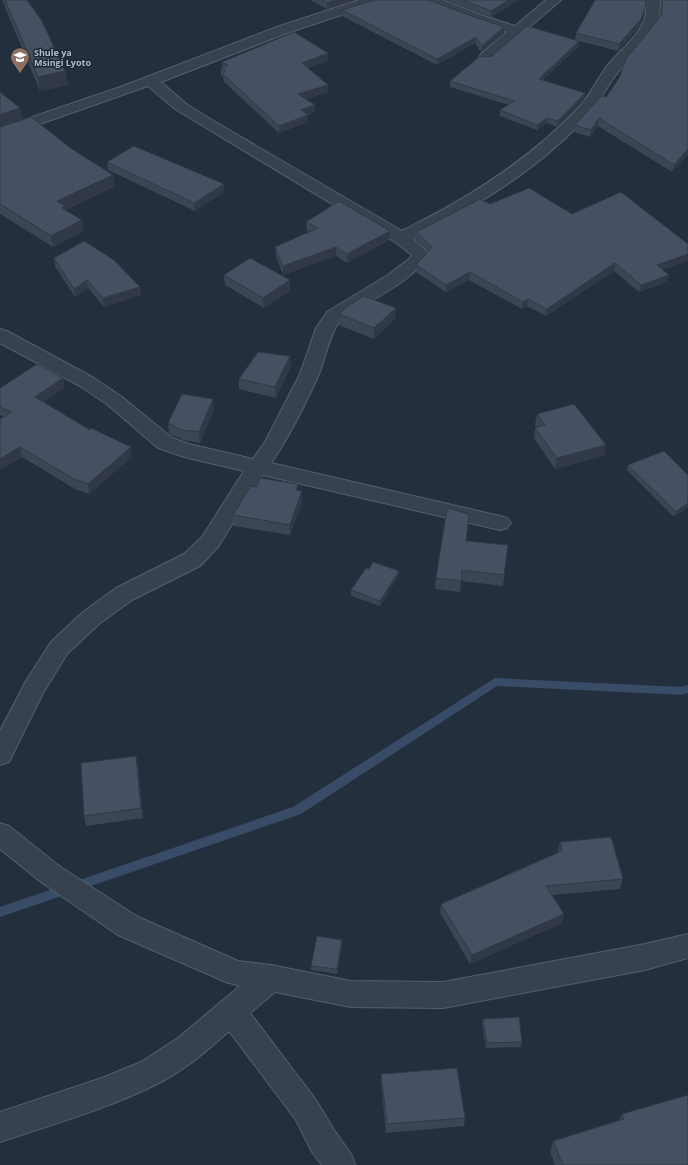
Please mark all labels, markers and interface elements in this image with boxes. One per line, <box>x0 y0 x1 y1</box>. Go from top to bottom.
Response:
school or university icon: Shule ya Msingi Lyoto <box>9 46 31 74</box>
place label: Shule ya Msingi Lyoto <box>34 46 91 69</box>

